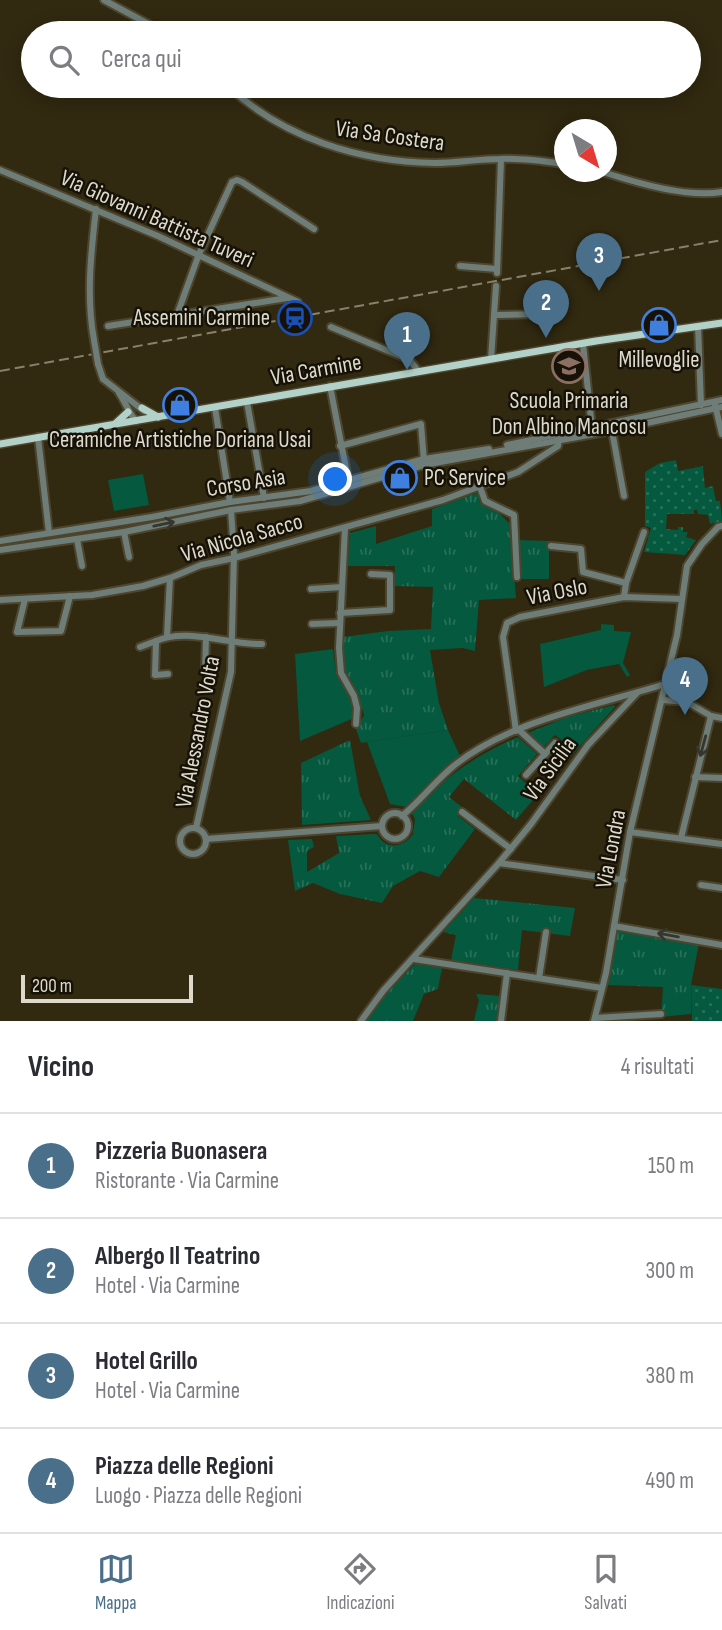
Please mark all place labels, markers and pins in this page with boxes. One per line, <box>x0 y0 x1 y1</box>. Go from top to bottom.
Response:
pin: 3 <box>576 233 622 291</box>
pin: 2 <box>523 280 569 338</box>
station icon: Assemini Carmine <box>276 299 314 337</box>
place label: Assemini Carmine <box>132 304 270 332</box>
shop icon: Millevoglie <box>640 306 678 344</box>
pin: 1 <box>384 312 430 370</box>
place label: Millevoglie <box>618 346 700 374</box>
school or university icon: Scuola Primaria Don Albino Mancosu <box>550 347 588 385</box>
shop icon: Ceramiche Artistiche Doriana Usai <box>161 386 199 424</box>
place label: Scuola Primaria Don Albino Mancosu <box>492 387 646 441</box>
place label: Ceramiche Artistiche Doriana Usai <box>49 426 311 454</box>
shop icon: PC Service <box>381 459 419 497</box>
place label: PC Service <box>424 464 506 492</box>
pin: 4 <box>662 657 708 715</box>

